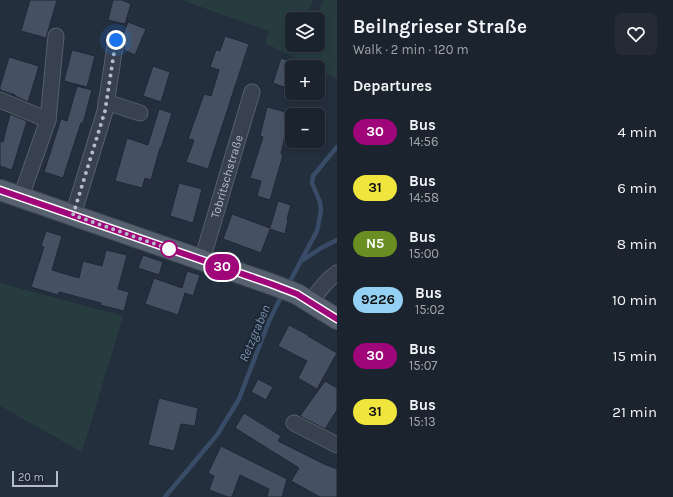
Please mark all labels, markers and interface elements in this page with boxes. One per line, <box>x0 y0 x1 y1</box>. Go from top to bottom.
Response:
map controls <box>285 12 325 148</box>
button: layers <box>285 12 325 52</box>
button: heart <box>615 13 657 55</box>
text: Beilngrieser Straße <box>353 16 527 38</box>
your location <box>106 30 126 50</box>
text: Walk · 2 min · 120 m <box>353 42 469 57</box>
button: + <box>285 60 325 100</box>
text: Departures <box>353 77 432 95</box>
button: − <box>285 108 325 148</box>
text: Bus <box>409 116 436 134</box>
text: 30 <box>366 123 384 140</box>
text: 4 min <box>618 123 657 141</box>
street label: Tobritschstraße <box>208 133 246 220</box>
text: 14:56 <box>409 134 438 149</box>
text: Bus <box>409 172 436 190</box>
text: 31 <box>368 179 382 196</box>
text: 6 min <box>617 179 657 197</box>
text: 14:58 <box>409 190 439 205</box>
text: Bus <box>409 228 436 246</box>
text: N5 <box>366 235 384 252</box>
text: 8 min <box>617 235 657 253</box>
unlabelled marker <box>160 240 178 258</box>
text: 15:00 <box>409 246 439 261</box>
line badge: 30 <box>204 254 240 280</box>
text: 30 <box>213 258 231 275</box>
text: Bus <box>415 284 442 302</box>
text: 9226 <box>361 291 395 308</box>
text: 10 min <box>612 291 657 309</box>
water label: Retzgraben <box>236 302 273 364</box>
text: 15:02 <box>415 302 445 317</box>
text: Bus <box>409 340 436 358</box>
text: 30 <box>366 347 384 364</box>
text: 15 min <box>612 347 657 365</box>
text: 15:07 <box>409 358 437 373</box>
text: Bus <box>409 396 436 414</box>
text: 31 <box>368 403 382 420</box>
text: 21 min <box>612 403 657 421</box>
text: 15:13 <box>409 414 436 429</box>
scale bar <box>12 469 58 488</box>
text: 20 m <box>18 471 44 484</box>

